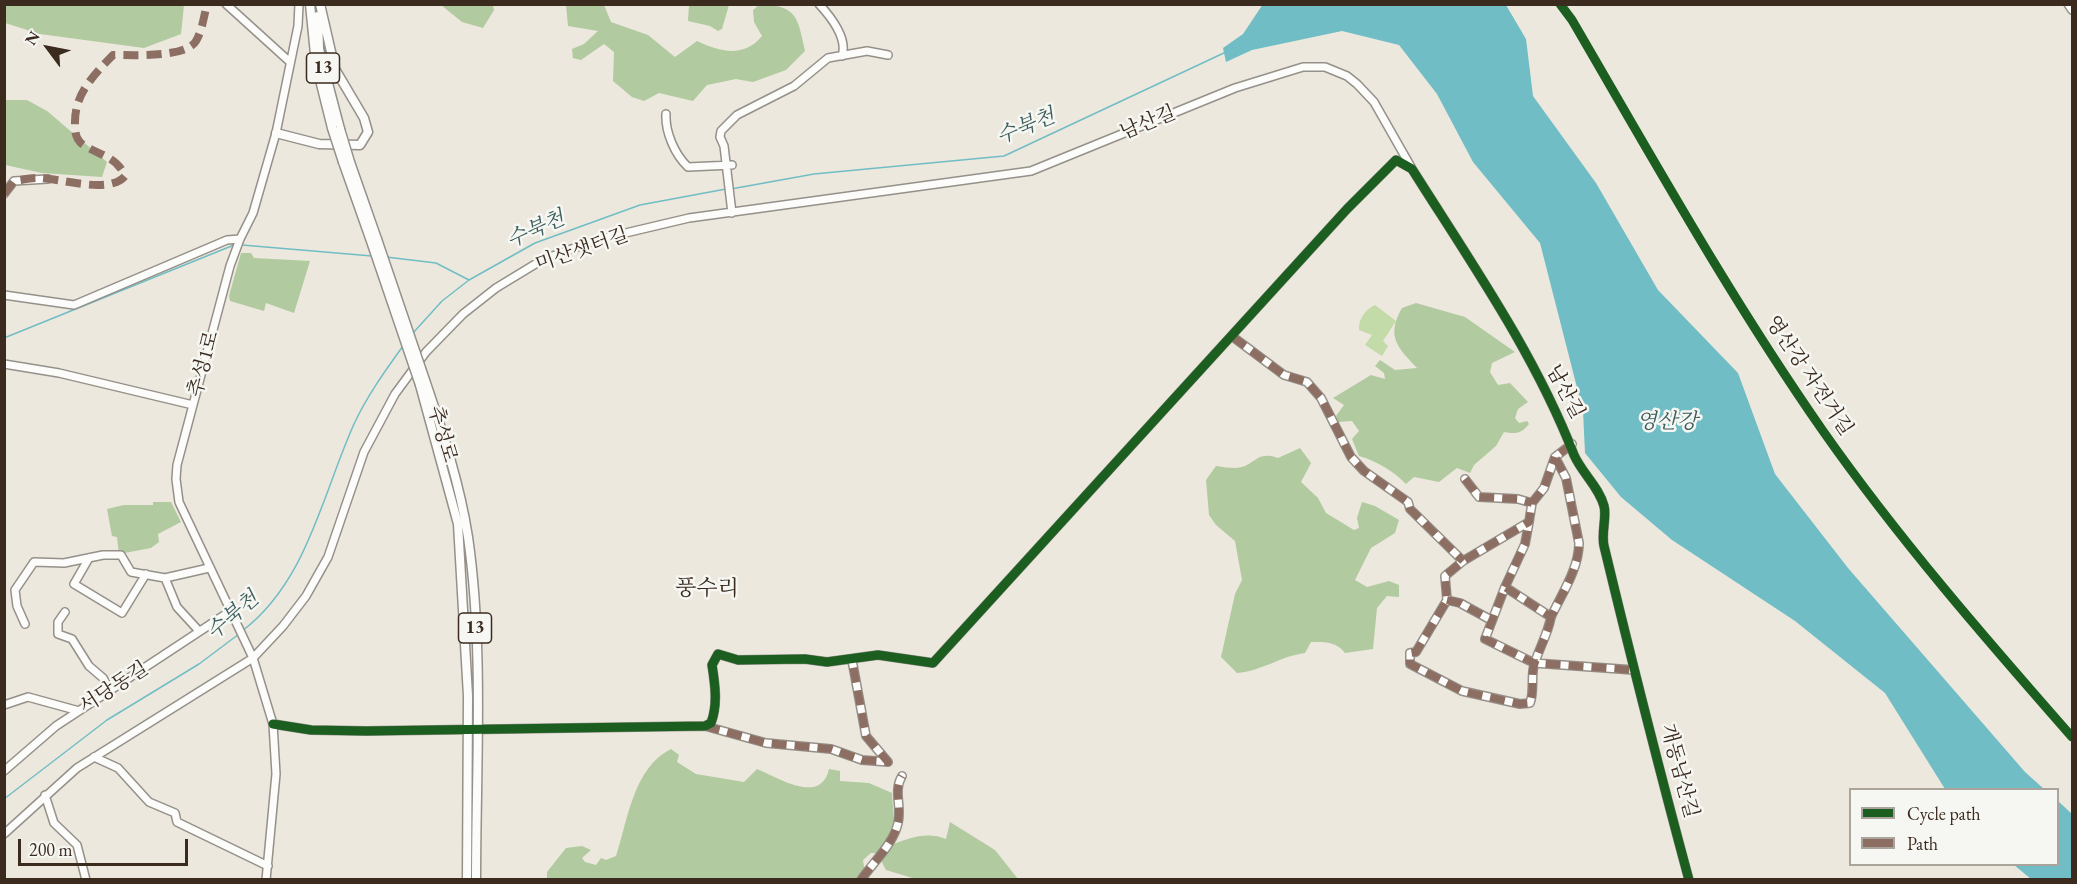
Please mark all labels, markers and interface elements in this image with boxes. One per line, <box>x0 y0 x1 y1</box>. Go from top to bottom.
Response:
north arrow <box>18 18 78 78</box>
text: N <box>20 27 45 49</box>
road number: 13 <box>306 53 340 83</box>
street label: 남산길 <box>1117 101 1179 145</box>
water label: 수북천 <box>993 104 1059 150</box>
water label: 수북천 <box>503 206 569 254</box>
street label: 미산샛터길 <box>532 223 632 277</box>
street label: 영산강 자전거길 <box>1760 312 1858 440</box>
street label: 추성1로 <box>184 328 224 400</box>
street label: 남산길 <box>1541 361 1589 423</box>
street label: 추성로 <box>422 403 462 465</box>
water label: 영산강 <box>1637 409 1697 435</box>
district label: 풍수리 <box>675 576 739 602</box>
water label: 수북천 <box>202 587 264 645</box>
road number: 13 <box>458 613 492 643</box>
street label: 서당동길 <box>75 657 153 719</box>
street label: 개동남산길 <box>1655 721 1703 821</box>
legend <box>1849 788 2059 866</box>
text: Cycle path <box>1907 802 1981 825</box>
scale bar <box>21 827 190 865</box>
text: Path <box>1907 832 1938 855</box>
text: 200 m <box>29 838 73 861</box>

